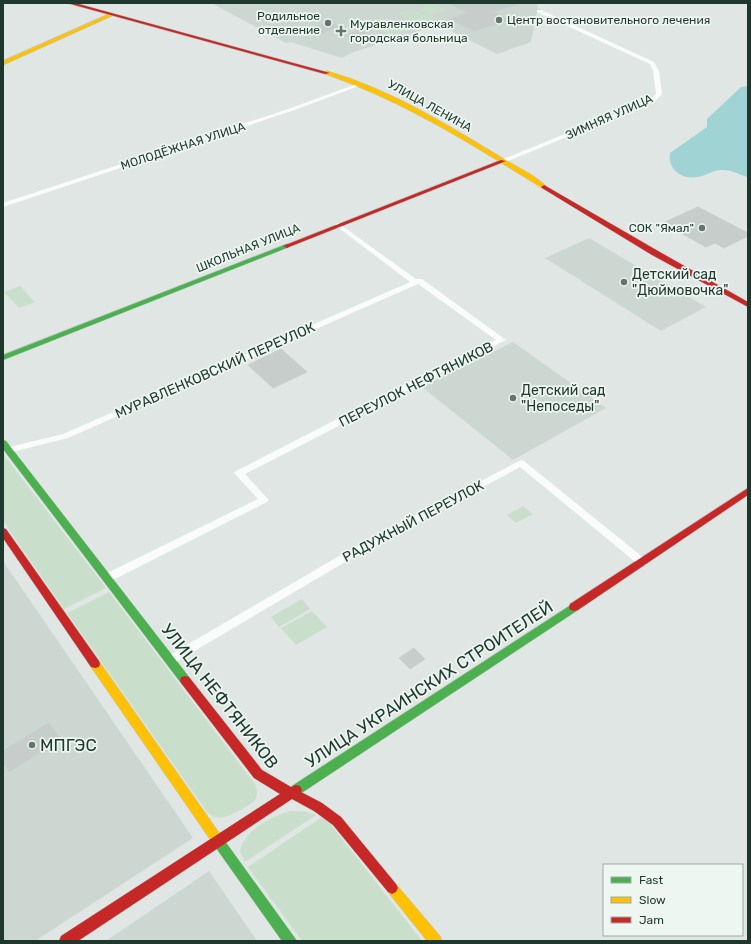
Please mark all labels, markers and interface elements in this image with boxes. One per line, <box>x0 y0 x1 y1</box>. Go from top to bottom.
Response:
place label: Родильное отделение <box>257 9 320 37</box>
place label: Центр востановительного лечения <box>507 13 710 27</box>
marker: Центр востановительного лечения <box>494 15 504 25</box>
place label: Муравленковская городская больница <box>350 17 468 45</box>
marker: Родильное отделение <box>323 18 333 28</box>
marker: Муравленковская городская больница <box>335 25 347 37</box>
street label: УЛИЦА ЛЕНИНА <box>386 77 474 135</box>
street label: ЗИМНЯЯ УЛИЦА <box>563 91 655 143</box>
street label: МОЛОДЁЖНАЯ УЛИЦА <box>119 119 247 173</box>
street label: ШКОЛЬНАЯ УЛИЦА <box>194 221 302 275</box>
place label: СОК "Ямал" <box>629 221 694 235</box>
marker: СОК "Ямал" <box>697 223 707 233</box>
place label: Детский сад "Дюймовочка" <box>632 266 728 299</box>
marker: Детский сад "Дюймовочка" <box>619 277 629 287</box>
street label: МУРАВЛЕНКОВСКИЙ ПЕРЕУЛОК <box>112 318 318 422</box>
street label: ПЕРЕУЛОК НЕФТЯНИКОВ <box>336 338 496 431</box>
place label: Детский сад "Непоседы" <box>521 382 606 415</box>
marker: Детский сад "Непоседы" <box>508 393 518 403</box>
street label: РАДУЖНЫЙ ПЕРЕУЛОК <box>339 476 487 566</box>
street label: УЛИЦА УКРАИНСКИХ СТРОИТЕЛЕЙ <box>302 596 556 772</box>
street label: УЛИЦА НЕФТЯНИКОВ <box>157 620 283 772</box>
place label: МПГЭС <box>40 735 97 755</box>
marker: МПГЭС <box>27 740 37 750</box>
legend <box>603 864 743 936</box>
text: Fast <box>639 873 663 887</box>
text: Slow <box>639 893 666 907</box>
text: Jam <box>639 913 664 927</box>

